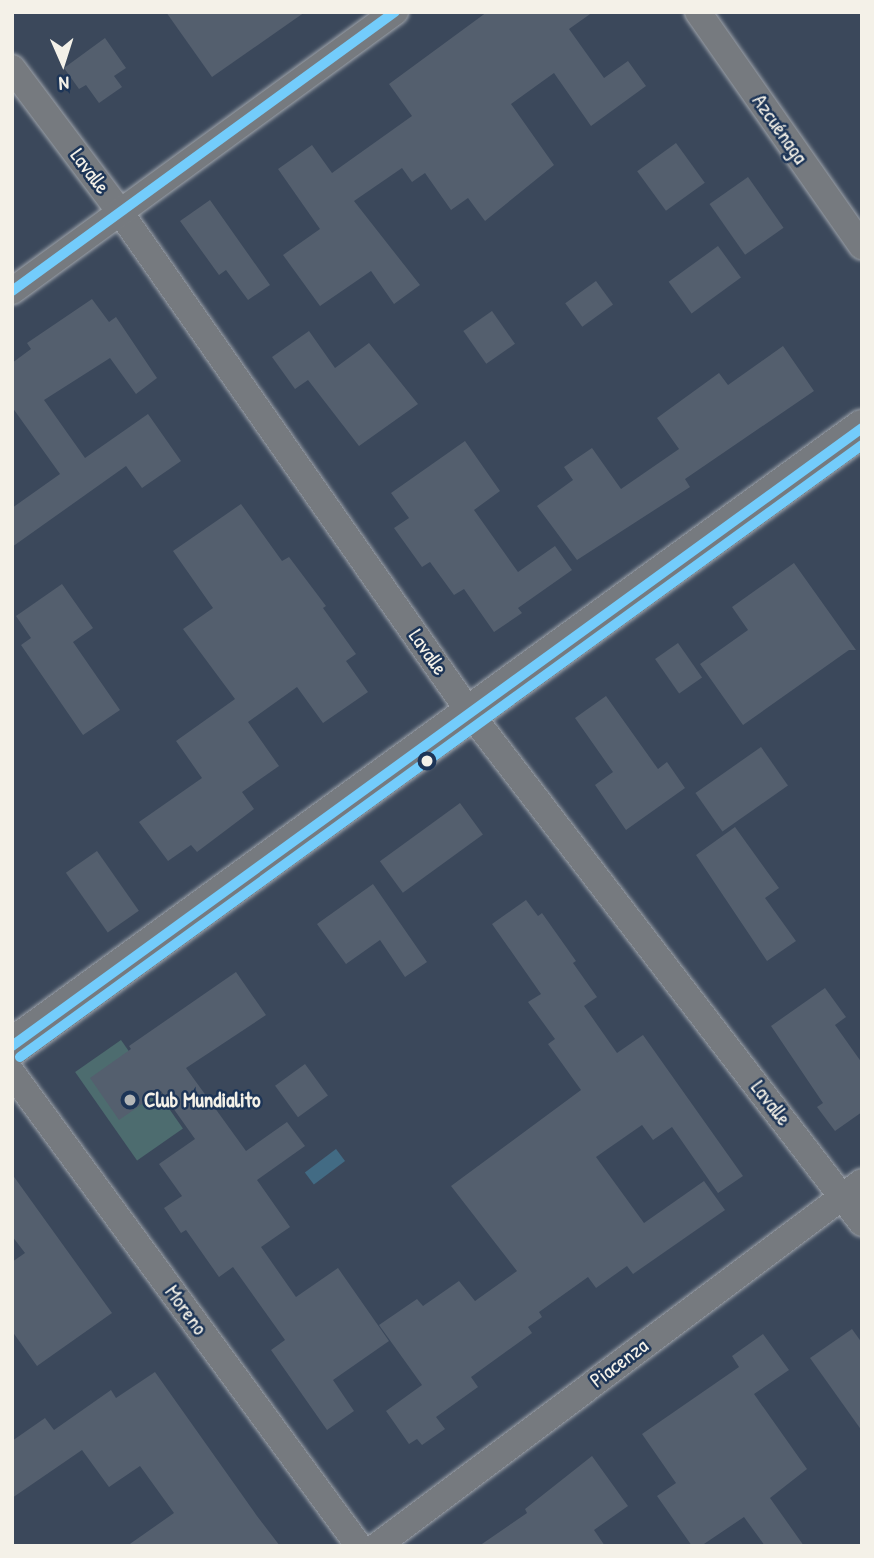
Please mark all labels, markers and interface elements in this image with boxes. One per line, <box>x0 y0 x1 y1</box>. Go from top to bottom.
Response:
north arrow <box>28 28 98 98</box>
text: N <box>58 71 70 97</box>
street label: Azcuénaga <box>747 89 813 169</box>
street label: Lavalle <box>65 143 115 199</box>
street label: Lavalle <box>403 624 453 680</box>
unlabelled marker <box>420 754 434 768</box>
street label: Lavalle <box>746 1076 796 1130</box>
place label: Club Mundialito <box>144 1087 260 1113</box>
marker: Club Mundialito <box>122 1092 138 1108</box>
street label: Moreno <box>160 1280 212 1340</box>
street label: Piacenza <box>585 1333 653 1393</box>

